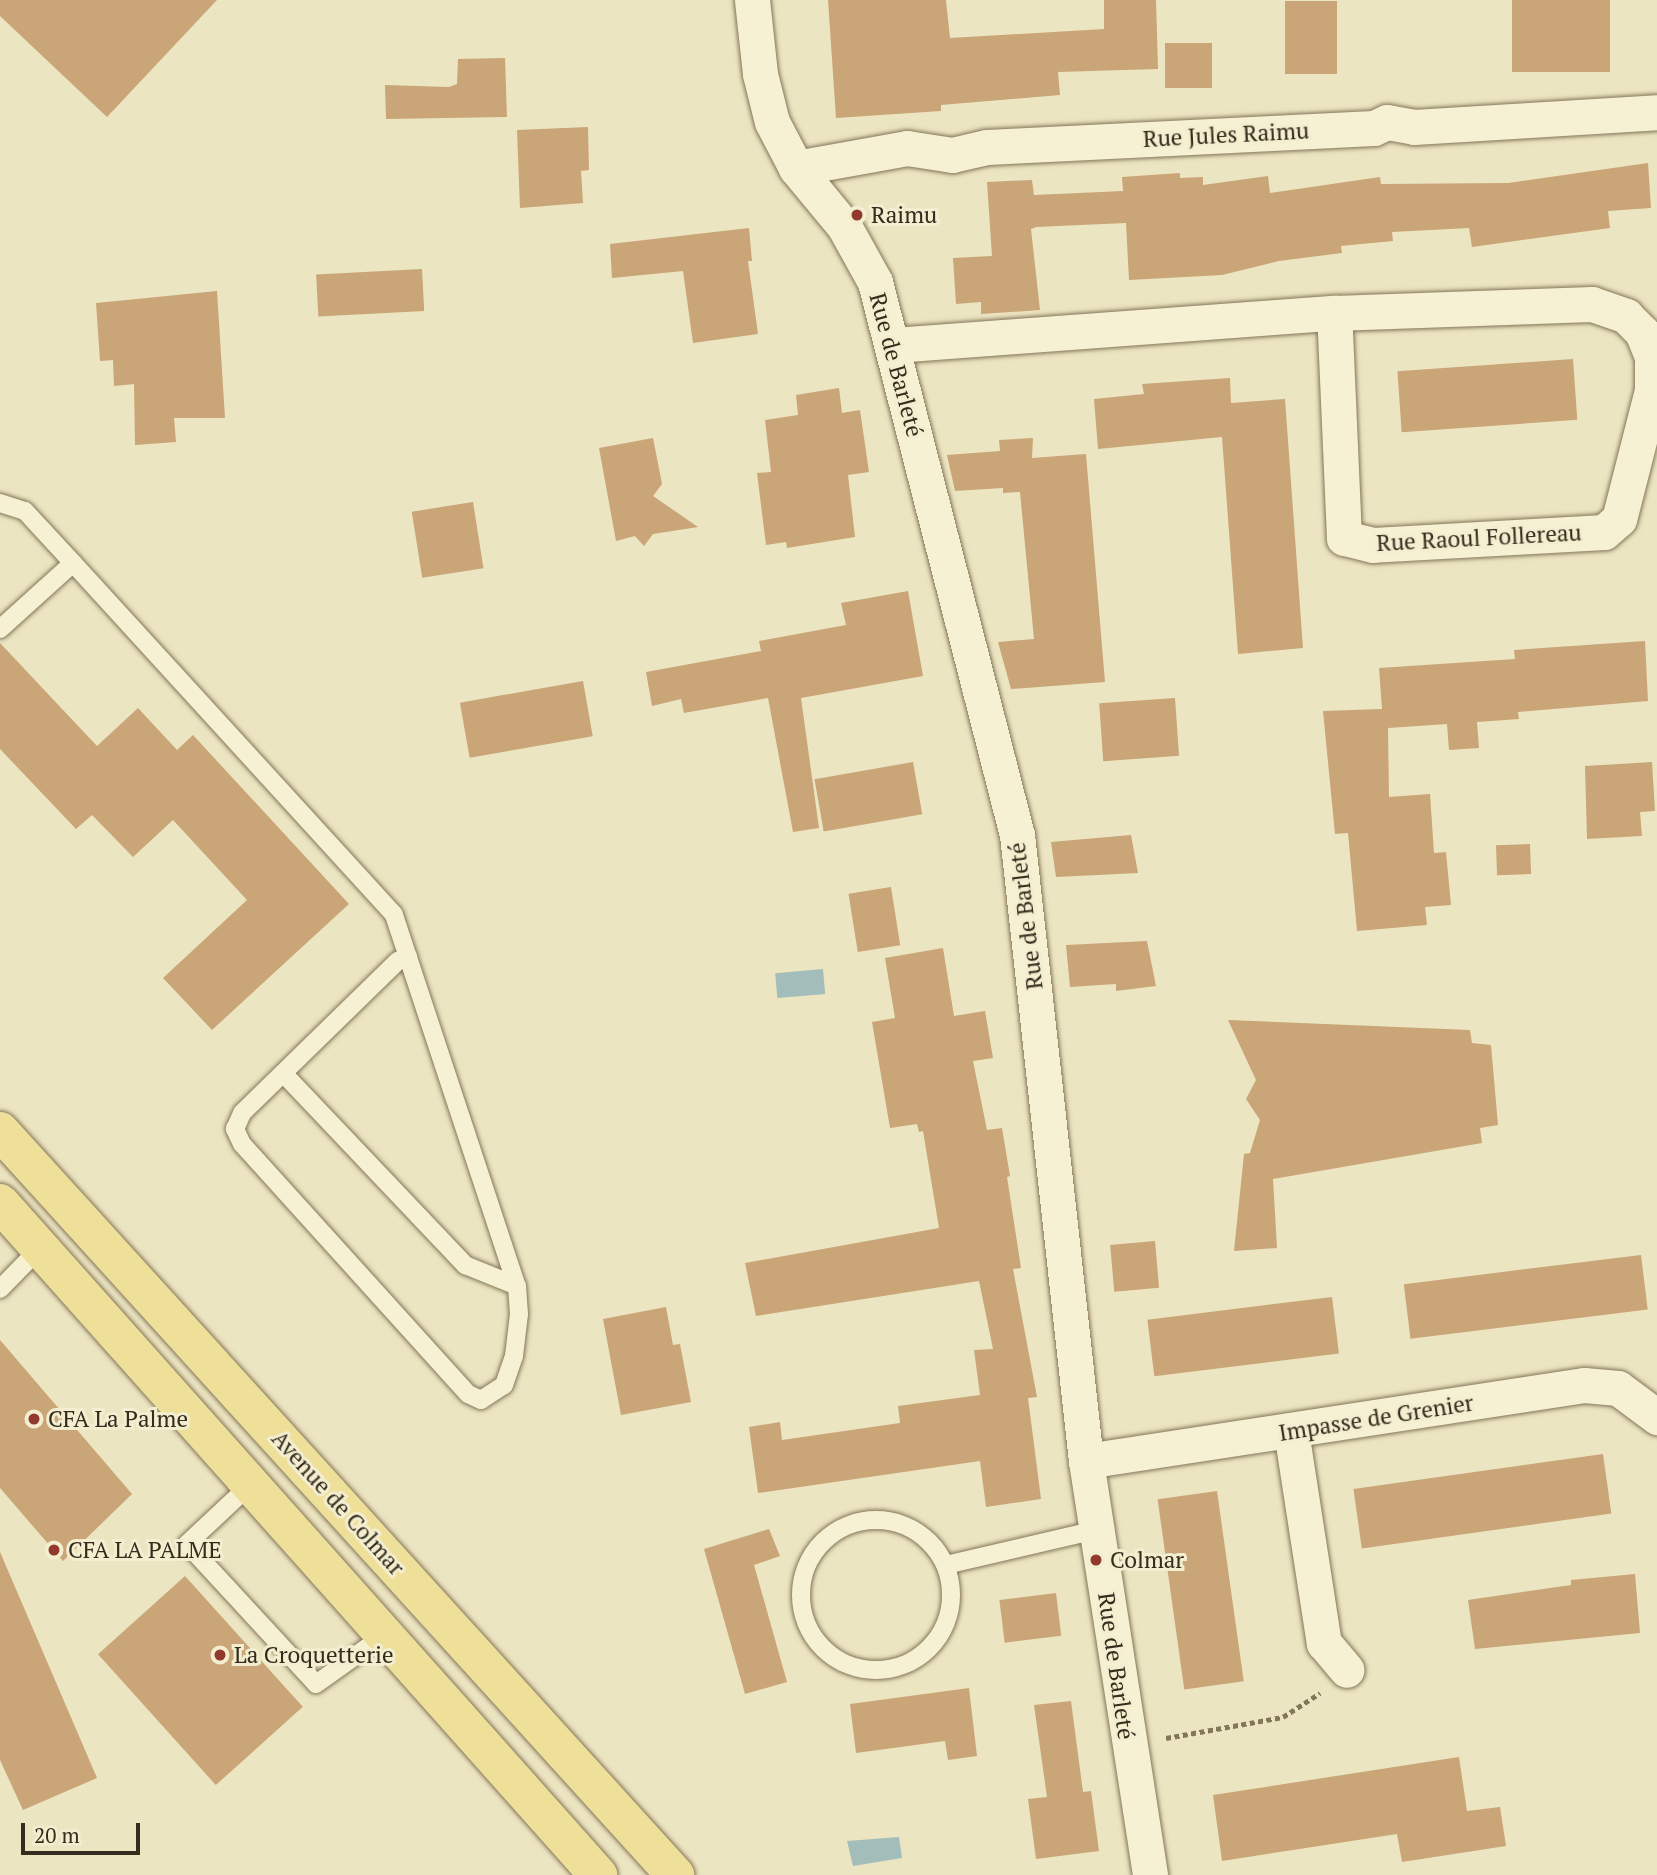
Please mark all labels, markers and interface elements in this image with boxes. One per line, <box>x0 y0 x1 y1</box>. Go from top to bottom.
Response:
street label: Rue Jules Raimu <box>1142 117 1310 153</box>
place label: Raimu <box>871 201 937 229</box>
marker: Raimu <box>849 207 865 223</box>
street label: Rue de Barleté <box>864 290 928 440</box>
street label: Rue Raoul Follereau <box>1376 519 1582 557</box>
street label: Rue de Barleté <box>1003 841 1049 991</box>
street label: Impasse de Grenier <box>1277 1389 1475 1447</box>
place label: CFA La Palme <box>48 1405 188 1433</box>
marker: CFA La Palme <box>26 1411 42 1427</box>
street label: Avenue de Colmar <box>266 1425 410 1581</box>
place label: CFA LA PALME <box>68 1536 223 1564</box>
marker: CFA LA PALME <box>46 1542 62 1558</box>
place label: Colmar <box>1110 1546 1184 1574</box>
marker: Colmar <box>1088 1552 1104 1568</box>
street label: Rue de Barleté <box>1092 1591 1140 1741</box>
place label: La Croquetterie <box>234 1641 394 1669</box>
marker: La Croquetterie <box>212 1647 228 1663</box>
scale bar <box>24 1808 144 1852</box>
text: 20 m <box>34 1821 80 1849</box>

